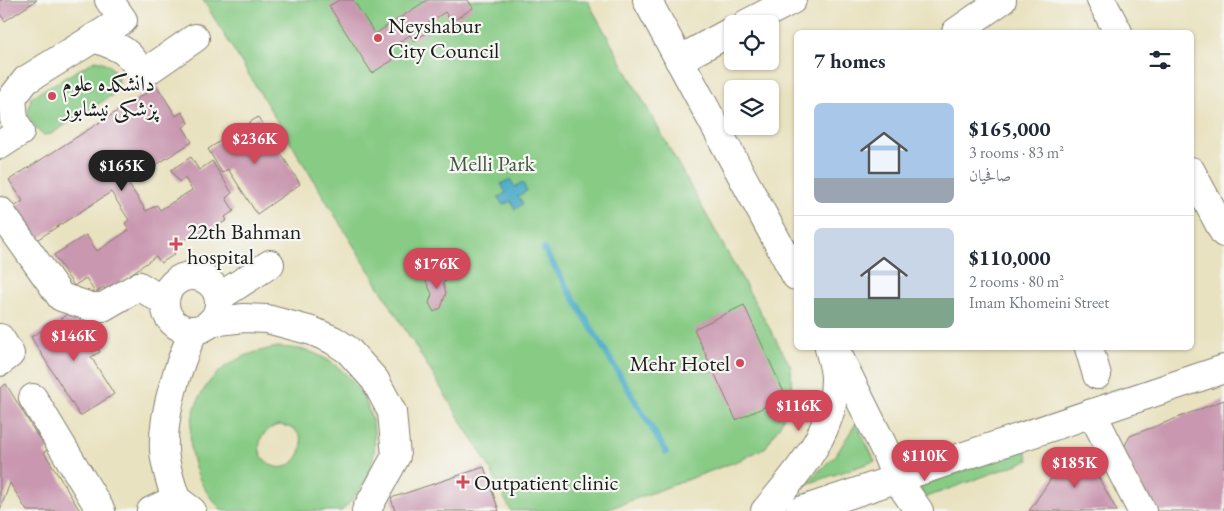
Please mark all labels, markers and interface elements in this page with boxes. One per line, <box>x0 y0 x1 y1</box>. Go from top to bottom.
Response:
place label: Neyshabur City Council <box>388 11 499 65</box>
map controls <box>724 15 779 135</box>
button: locate <box>724 15 779 70</box>
marker: Neyshabur City Council <box>372 32 384 44</box>
icon: filters <box>1146 46 1174 74</box>
text: 7 homes <box>814 47 886 74</box>
place label: دانشکده علوم پزشکی نیشابور <box>60 69 160 124</box>
button: layers <box>724 80 779 135</box>
marker: دانشکده علوم پزشکی نیشابور <box>46 90 58 102</box>
text: $165,000 <box>969 115 1051 142</box>
pin: $236K <box>220 122 290 165</box>
icon: home <box>854 123 914 183</box>
text: $236K <box>233 128 277 149</box>
text: 3 rooms · 83 m² <box>969 142 1064 163</box>
park label: Melli Park <box>449 149 536 178</box>
pin: $165K <box>87 150 157 192</box>
text: $165K <box>100 155 144 176</box>
text: صافحیان <box>969 165 1011 186</box>
place label: 22th Bahman hospital <box>187 217 302 271</box>
marker: 22th Bahman hospital <box>169 237 183 251</box>
text: $110,000 <box>969 244 1051 271</box>
pin: $176K <box>402 248 472 290</box>
icon: home <box>854 248 914 308</box>
text: $176K <box>415 253 459 274</box>
text: 2 rooms · 80 m² <box>969 271 1064 292</box>
text: Imam Khomeini Street <box>969 292 1109 313</box>
pin: $146K <box>39 320 109 362</box>
text: $146K <box>52 325 96 346</box>
place label: Mehr Hotel <box>629 349 730 378</box>
marker: Mehr Hotel <box>734 357 746 369</box>
pin: $116K <box>764 390 834 432</box>
text: $116K <box>777 395 821 416</box>
pin: $110K <box>890 440 960 482</box>
text: $110K <box>903 445 947 466</box>
pin: $185K <box>1040 446 1110 489</box>
text: $185K <box>1053 452 1097 473</box>
place label: Outpatient clinic <box>474 468 618 497</box>
marker: Outpatient clinic <box>456 475 470 489</box>

